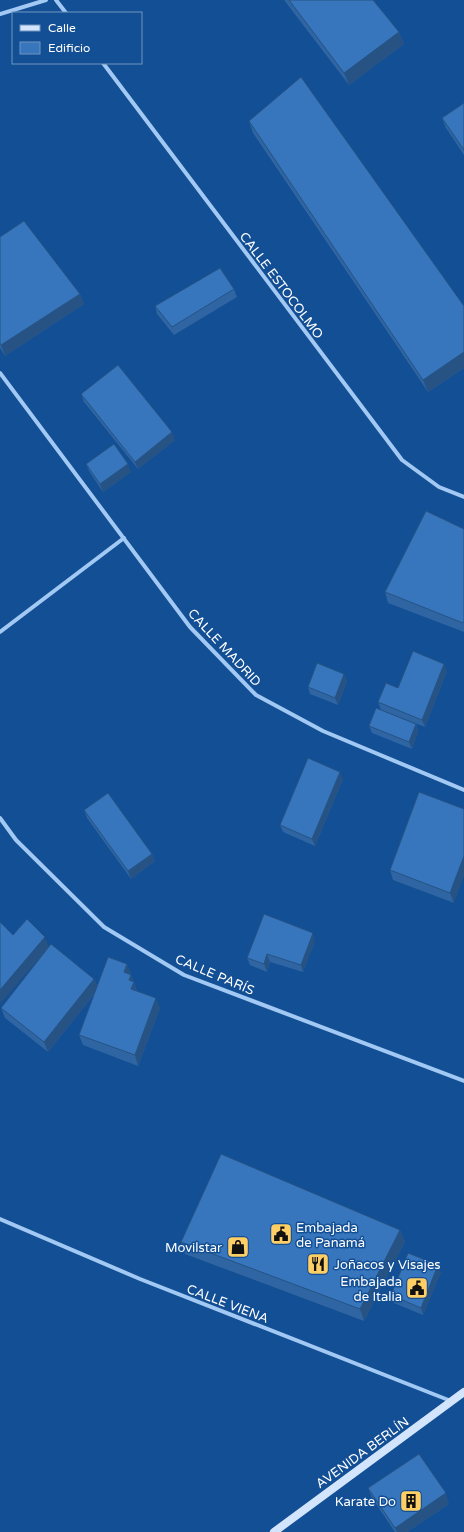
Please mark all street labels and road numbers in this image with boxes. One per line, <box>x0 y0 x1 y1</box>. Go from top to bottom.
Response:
street label: CALLE ESTOCOLMO <box>236 229 327 342</box>
street label: CALLE MADRID <box>184 606 264 690</box>
street label: CALLE PARÍS <box>173 951 256 999</box>
street label: CALLE VIENA <box>184 1281 271 1327</box>
street label: AVENIDA BERLÍN <box>313 1414 412 1492</box>

